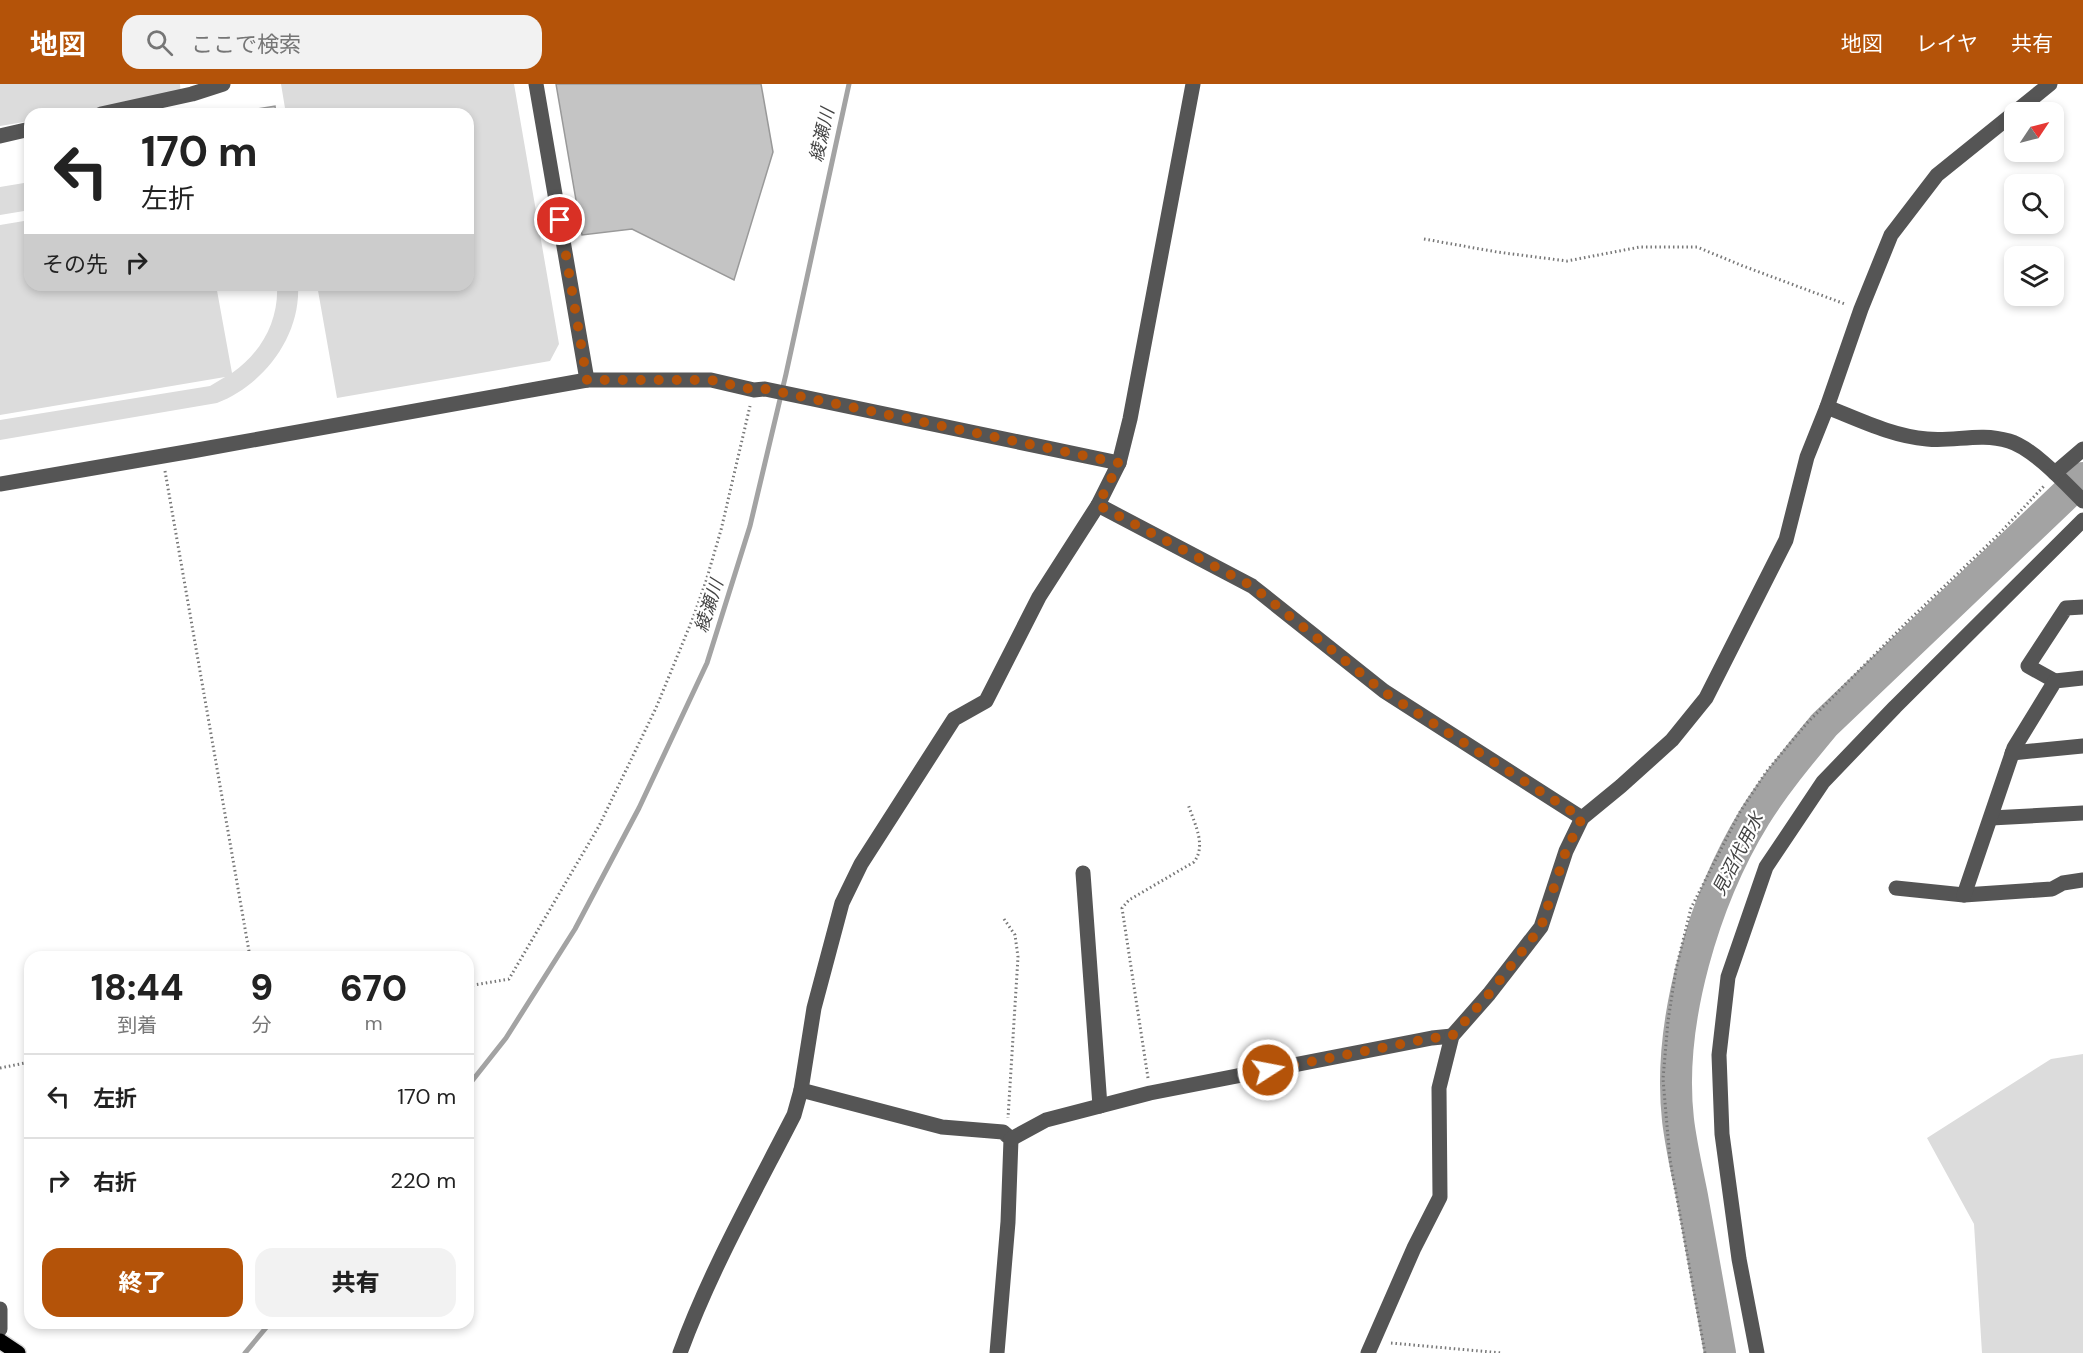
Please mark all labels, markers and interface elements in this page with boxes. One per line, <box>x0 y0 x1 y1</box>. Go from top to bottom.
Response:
search box <box>122 15 542 69</box>
text: 地図 <box>30 26 86 63</box>
icon: search <box>143 26 176 59</box>
text: ここで検索 <box>191 30 301 59</box>
text: 地図 <box>1841 30 1883 58</box>
text: レイヤ <box>1916 30 1978 58</box>
text: 共有 <box>2011 30 2053 58</box>
north arrow <box>2004 102 2064 162</box>
map controls <box>2004 102 2064 306</box>
water label: 綾瀬川 <box>804 104 840 164</box>
text: 170 m <box>141 124 258 179</box>
icon: left <box>42 132 120 210</box>
button: search <box>2004 174 2064 234</box>
text: 左折 <box>141 181 195 216</box>
pin <box>534 194 585 245</box>
icon: arrive <box>543 203 576 236</box>
icon: right <box>120 246 153 279</box>
button: layers <box>2004 246 2064 306</box>
text: その先 <box>42 250 108 279</box>
water label: 綾瀬川 <box>689 575 729 635</box>
water label: 見沼代用水 <box>1707 807 1770 900</box>
text: 18:44 <box>91 964 184 1011</box>
text: 9 <box>250 964 273 1011</box>
text: 670 <box>340 965 407 1012</box>
text: m <box>365 1010 383 1036</box>
text: 到着 <box>117 1012 157 1038</box>
text: 分 <box>252 1012 272 1038</box>
position arrow <box>1236 1038 1300 1102</box>
icon: left <box>42 1080 75 1113</box>
text: 170 m <box>397 1082 456 1111</box>
text: 左折 <box>93 1084 137 1113</box>
icon: right <box>42 1164 75 1197</box>
text: 220 m <box>390 1166 456 1195</box>
text: 右折 <box>93 1168 137 1197</box>
button: 終了 <box>42 1248 243 1317</box>
button: 共有 <box>255 1248 456 1317</box>

